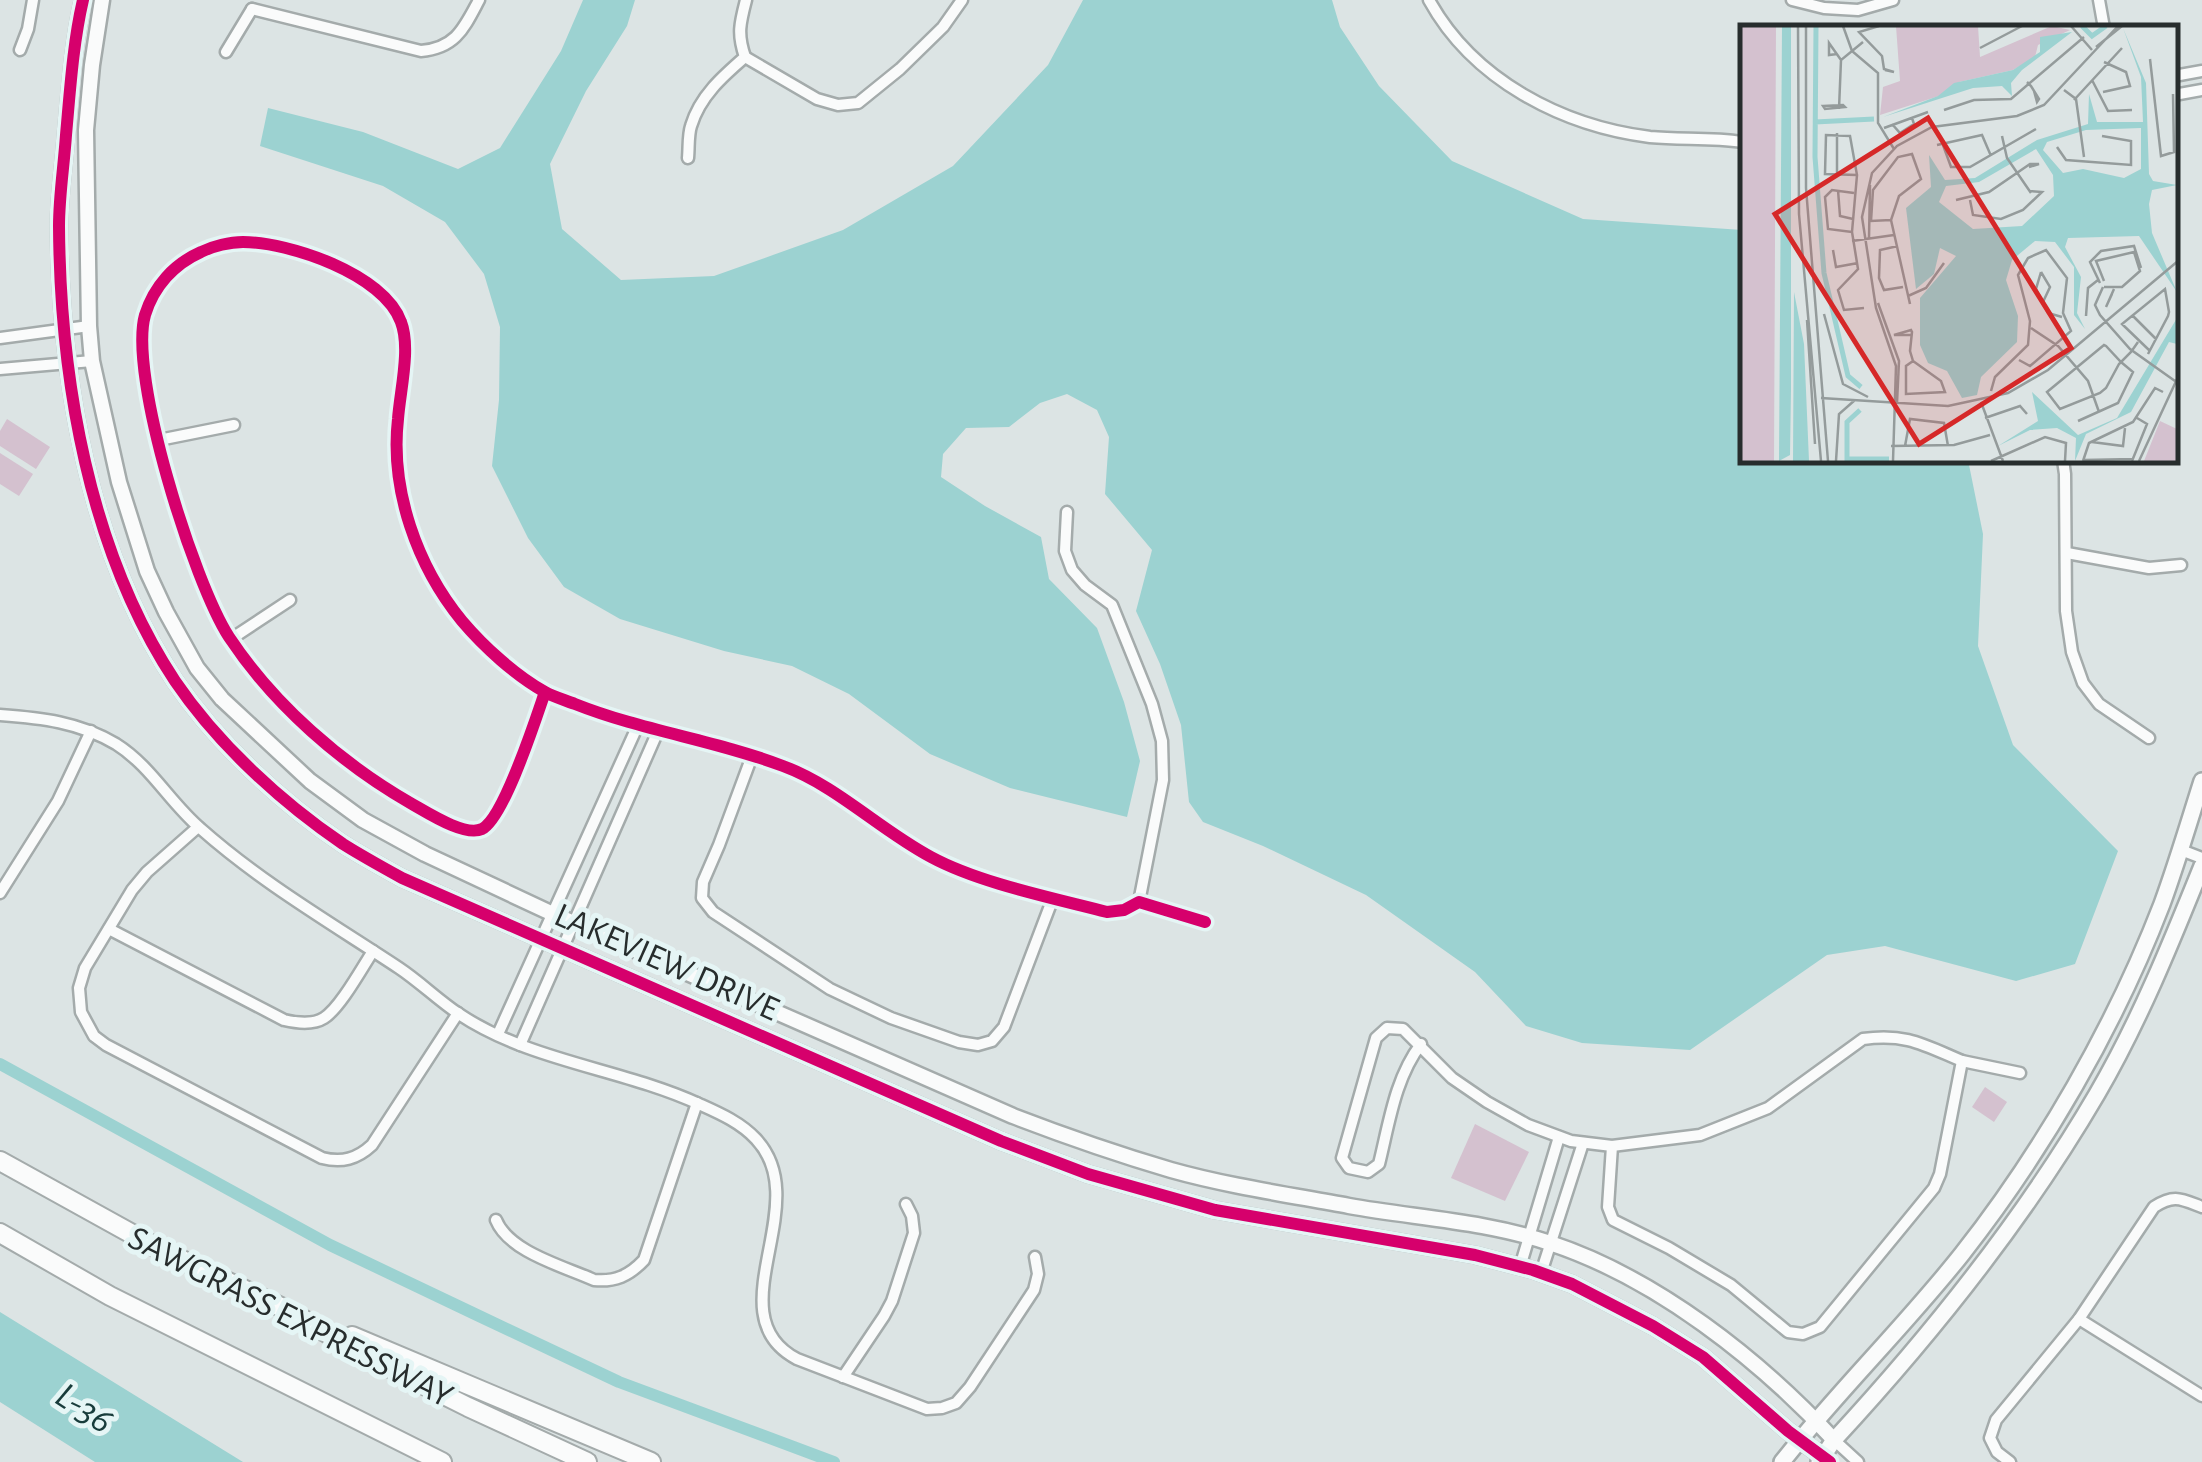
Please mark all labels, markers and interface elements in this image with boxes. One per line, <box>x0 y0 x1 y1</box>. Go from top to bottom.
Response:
inset map <box>1740 25 2177 462</box>
street label: LAKEVIEW DRIVE <box>549 897 784 1027</box>
street label: SAWGRASS EXPRESSWAY <box>123 1220 458 1414</box>
water label: L-36 <box>48 1376 120 1441</box>

